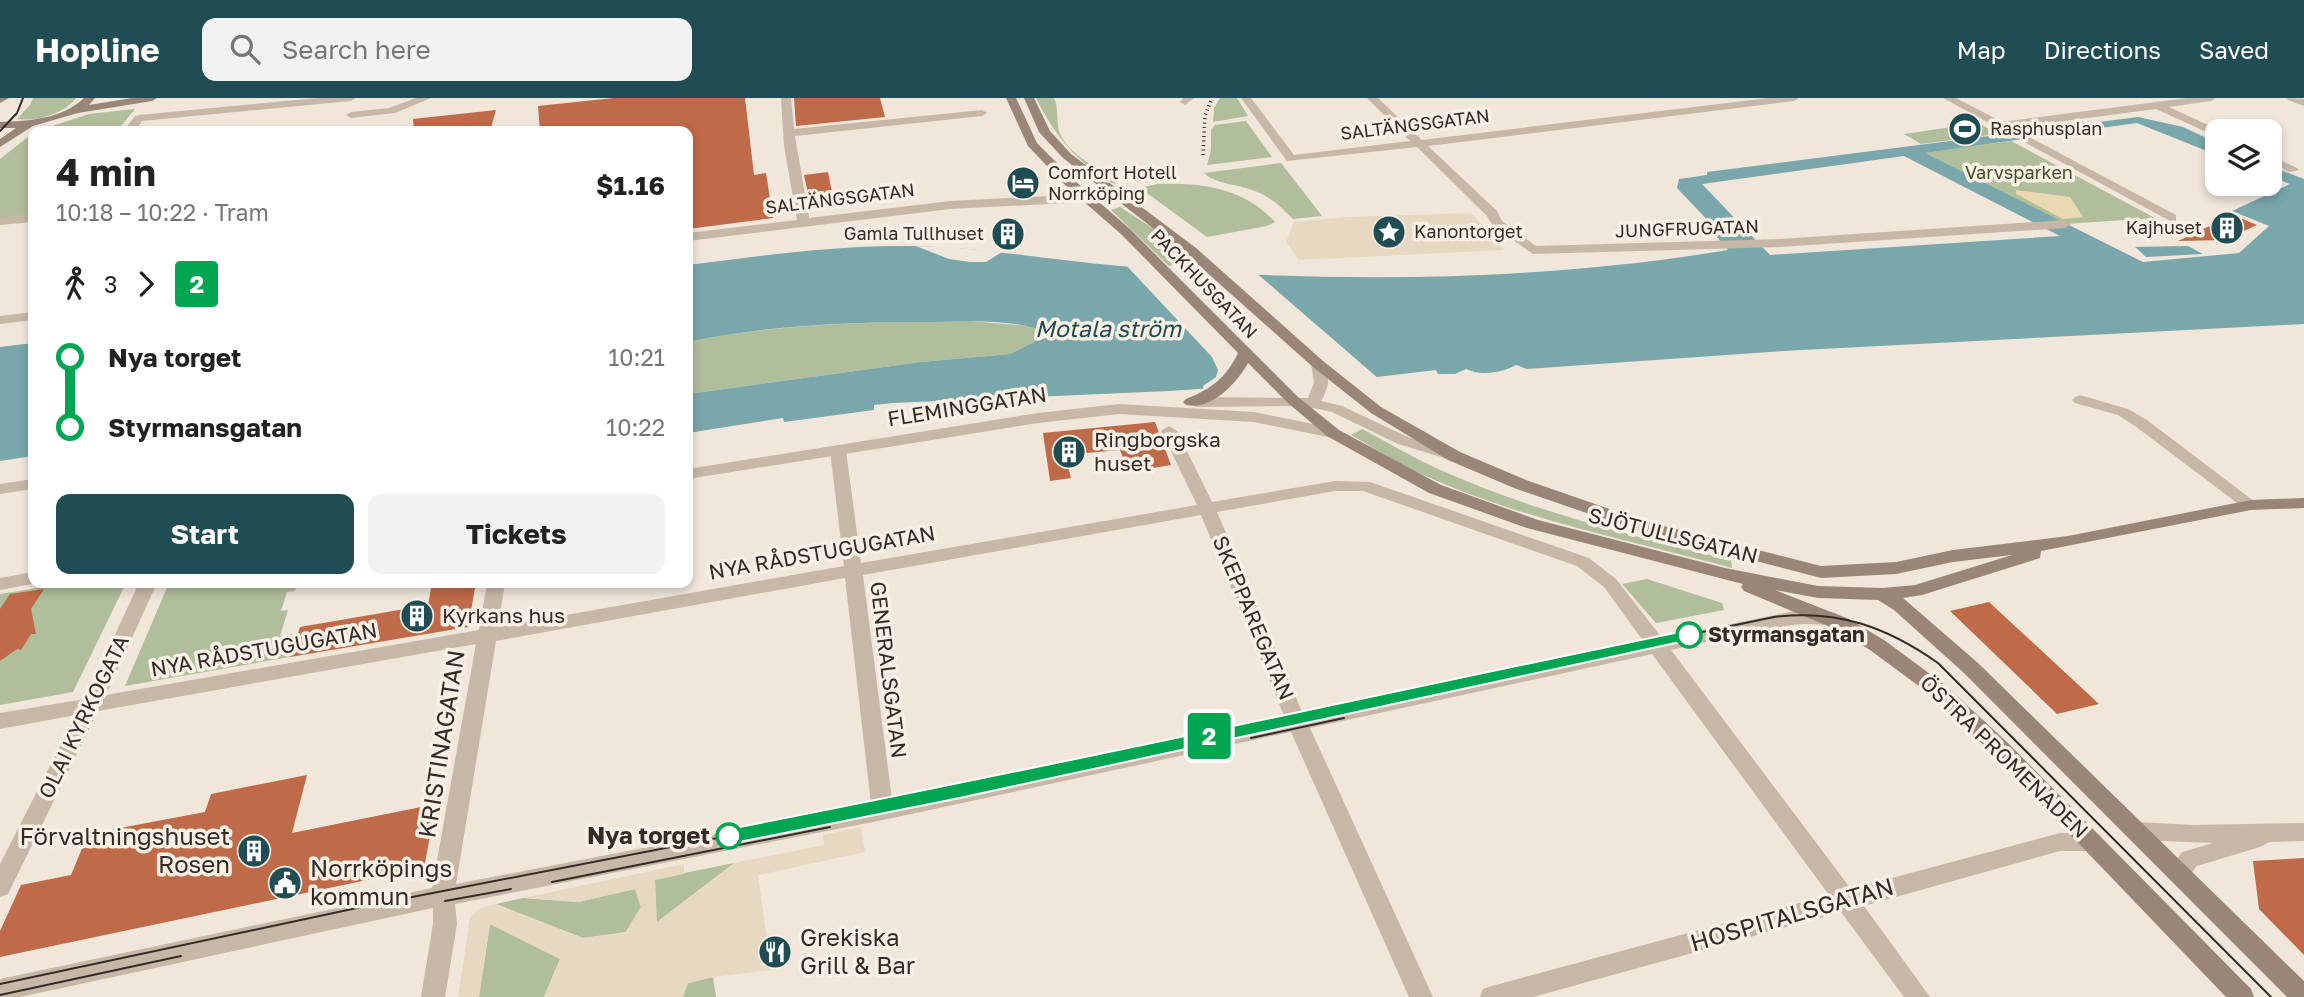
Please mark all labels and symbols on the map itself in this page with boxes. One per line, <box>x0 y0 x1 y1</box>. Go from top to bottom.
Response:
street label: SALTÄNGSGATAN <box>1339 104 1491 144</box>
sports icon: Rasphusplan <box>1946 110 1984 148</box>
place label: Rasphusplan <box>1990 117 2102 139</box>
place label: Comfort Hotell Norrköping <box>1048 161 1177 204</box>
park label: Varvsparken <box>1965 161 2073 183</box>
hotel icon: Comfort Hotell Norrköping <box>1004 164 1042 202</box>
street label: SALTÄNGSGATAN <box>764 178 916 218</box>
building icon: Kajhuset <box>2208 209 2246 247</box>
place icon: Kanontorget <box>1370 213 1408 251</box>
street label: JUNGFRUGATAN <box>1615 214 1759 242</box>
building icon: Gamla Tullhuset <box>989 215 1027 253</box>
place label: Kajhuset <box>2126 216 2202 238</box>
place label: Kanontorget <box>1414 220 1523 242</box>
place label: Gamla Tullhuset <box>844 222 984 244</box>
street label: PACKHUSGATAN <box>1147 224 1262 343</box>
water label: Motala ström <box>1035 314 1183 342</box>
street label: FLEMINGGATAN <box>885 381 1048 431</box>
place label: Ringborgska huset <box>1094 426 1221 476</box>
building icon: Ringborgska huset <box>1050 433 1088 471</box>
street label: SJÖTULLSGATAN <box>1586 501 1761 569</box>
street label: NYA RÅDSTUGUGATAN <box>707 519 937 585</box>
street label: SKEPPAREGATAN <box>1208 532 1300 704</box>
street label: GENERALSGATAN <box>865 580 913 760</box>
building icon: Kyrkans hus <box>398 597 436 635</box>
place label: Kyrkans hus <box>442 602 565 628</box>
street label: NYA RÅDSTUGUGATAN <box>149 616 379 682</box>
place label: Styrmansgatan <box>1708 621 1865 647</box>
marker: Styrmansgatan <box>1676 622 1702 648</box>
street label: OLAI KYRKOGATA <box>32 631 134 802</box>
street label: KRISTINAGATAN <box>411 648 470 840</box>
street label: ÖSTRA PROMENADEN <box>1915 669 2094 843</box>
line badge: 2 <box>1186 713 1232 759</box>
place label: Nya torget <box>587 820 710 849</box>
place label: Förvaltningshuset Rosen <box>19 821 230 878</box>
marker: Nya torget <box>716 823 742 849</box>
building icon: Förvaltningshuset Rosen <box>235 832 273 870</box>
place label: Norrköpings kommun <box>310 853 452 910</box>
public building icon: Norrköpings kommun <box>266 864 304 902</box>
street label: HOSPITALSGATAN <box>1687 871 1897 956</box>
place label: Grekiska Grill & Bar <box>800 922 915 979</box>
restaurant icon: Grekiska Grill & Bar <box>756 933 794 971</box>

